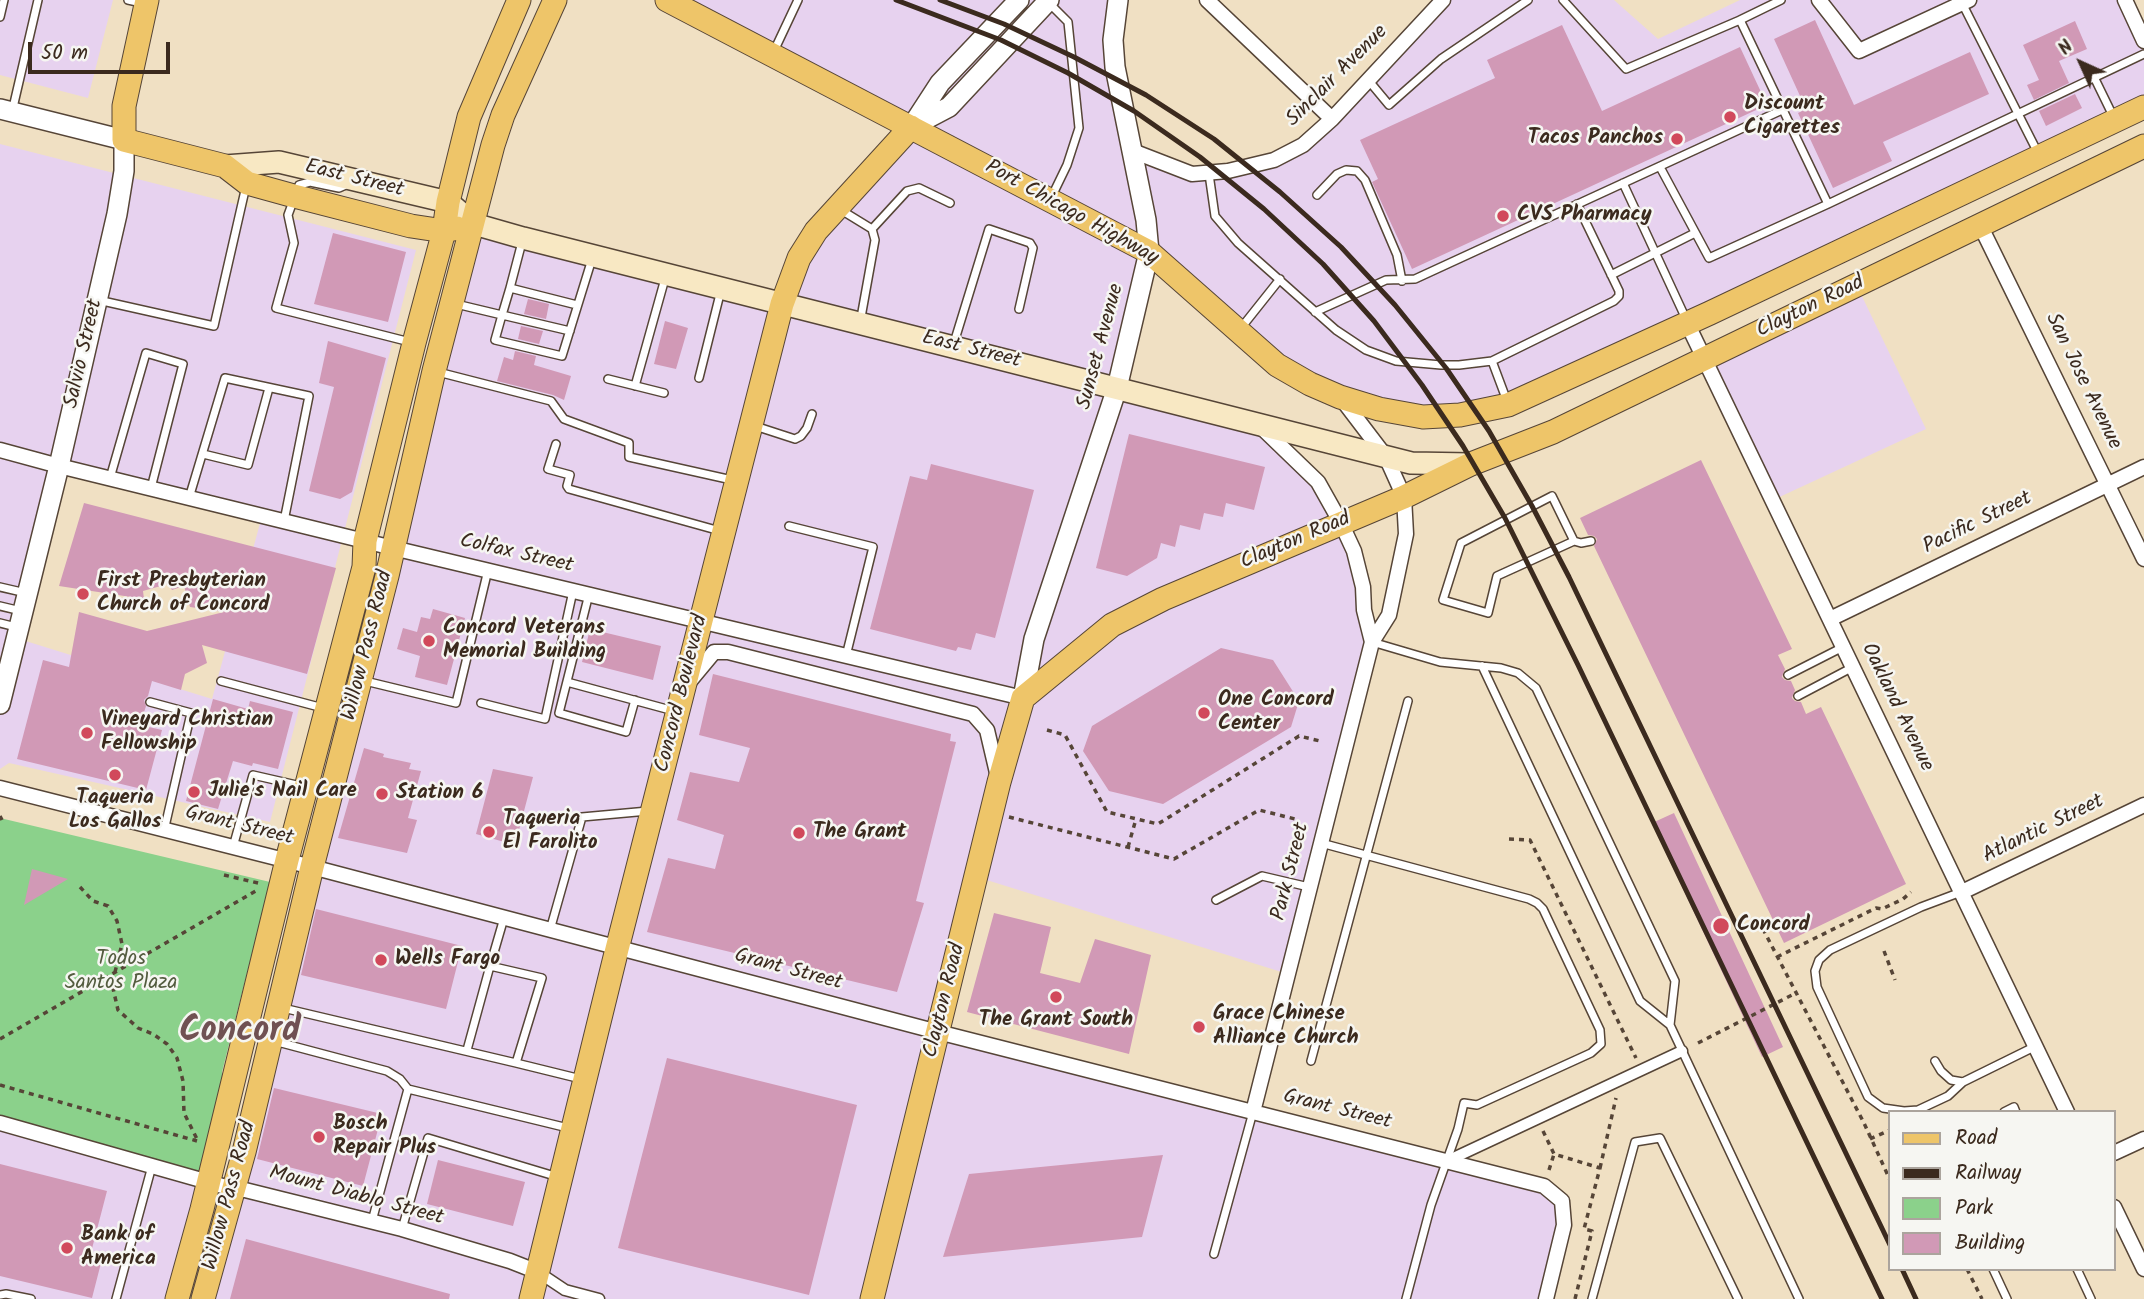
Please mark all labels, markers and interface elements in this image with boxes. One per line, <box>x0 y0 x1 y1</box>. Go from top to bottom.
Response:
street label: Sinclair Avenue <box>1282 21 1394 133</box>
scale bar <box>32 28 173 72</box>
north arrow <box>2046 28 2116 98</box>
text: N <box>2051 33 2081 63</box>
text: 50 m <box>41 37 88 70</box>
place label: Discount Cigarettes <box>1744 92 1840 142</box>
marker: Discount Cigarettes <box>1722 109 1738 125</box>
place label: Tacos Panchos <box>1528 126 1663 152</box>
marker: Tacos Panchos <box>1669 131 1685 147</box>
street label: East Street <box>302 156 406 204</box>
street label: Port Chicago Highway <box>980 156 1162 272</box>
place label: CVS Pharmacy <box>1517 203 1652 229</box>
marker: CVS Pharmacy <box>1495 208 1511 224</box>
street label: Clayton Road <box>1753 271 1869 345</box>
street label: Sunset Avenue <box>1073 281 1131 413</box>
street label: Salvio Street <box>60 297 110 411</box>
street label: San Jose Avenue <box>2038 310 2126 454</box>
street label: East Street <box>919 327 1023 375</box>
street label: Pacific Street <box>1920 487 2036 561</box>
street label: Clayton Road <box>1237 508 1355 576</box>
street label: Colfax Street <box>457 530 575 580</box>
place label: First Presbyterian Church of Concord <box>97 569 269 619</box>
street label: Willow Pass Road <box>338 569 400 723</box>
marker: First Presbyterian Church of Concord <box>75 586 91 602</box>
street label: Concord Boulevard <box>651 612 715 776</box>
place label: Concord Veterans Memorial Building <box>443 616 606 666</box>
marker: Concord Veterans Memorial Building <box>421 633 437 649</box>
street label: Oakland Avenue <box>1854 640 1938 776</box>
place label: One Concord Center <box>1218 688 1334 738</box>
marker: One Concord Center <box>1196 705 1212 721</box>
place label: Vineyard Christian Fellowship <box>101 708 273 758</box>
marker: Vineyard Christian Fellowship <box>79 725 95 741</box>
marker: Taqueria Los Gallos <box>107 767 123 783</box>
place label: Julie's Nail Care <box>208 779 357 805</box>
place label: Station 6 <box>396 781 483 807</box>
marker: Julie's Nail Care <box>186 784 202 800</box>
place label: Taqueria Los Gallos <box>69 786 161 836</box>
marker: Station 6 <box>374 786 390 802</box>
street label: Atlantic Street <box>1980 790 2108 870</box>
street label: Grant Street <box>182 801 296 853</box>
place label: Taqueria El Farolito <box>503 807 598 857</box>
place label: The Grant <box>813 820 907 846</box>
street label: Park Street <box>1268 821 1316 923</box>
marker: Taqueria El Farolito <box>481 824 497 840</box>
marker: The Grant <box>791 825 807 841</box>
place label: Concord <box>1737 913 1810 939</box>
marker: Concord <box>1711 916 1731 936</box>
street label: Clayton Road <box>920 941 972 1061</box>
street label: Grant Street <box>731 945 845 997</box>
park label: Todos Santos Plaza <box>65 947 177 997</box>
place label: Wells Fargo <box>395 947 500 973</box>
marker: Wells Fargo <box>373 952 389 968</box>
marker: The Grant South <box>1048 989 1064 1005</box>
place label: Grace Chinese Alliance Church <box>1213 1002 1358 1052</box>
place label: The Grant South <box>979 1008 1133 1034</box>
district label: Concord <box>179 1013 301 1055</box>
marker: Grace Chinese Alliance Church <box>1191 1019 1207 1035</box>
street label: Grant Street <box>1280 1085 1394 1137</box>
legend <box>1888 1110 2116 1271</box>
place label: Bosch Repair Plus <box>333 1112 436 1162</box>
street label: Willow Pass Road <box>199 1119 263 1273</box>
text: Road <box>1955 1122 1997 1155</box>
marker: Bosch Repair Plus <box>311 1129 327 1145</box>
text: Railway <box>1955 1157 2021 1190</box>
street label: Mount Diablo Street <box>266 1162 446 1232</box>
text: Park <box>1955 1192 1993 1225</box>
place label: Bank of America <box>81 1223 156 1273</box>
text: Building <box>1955 1227 2025 1260</box>
marker: Bank of America <box>59 1240 75 1256</box>

